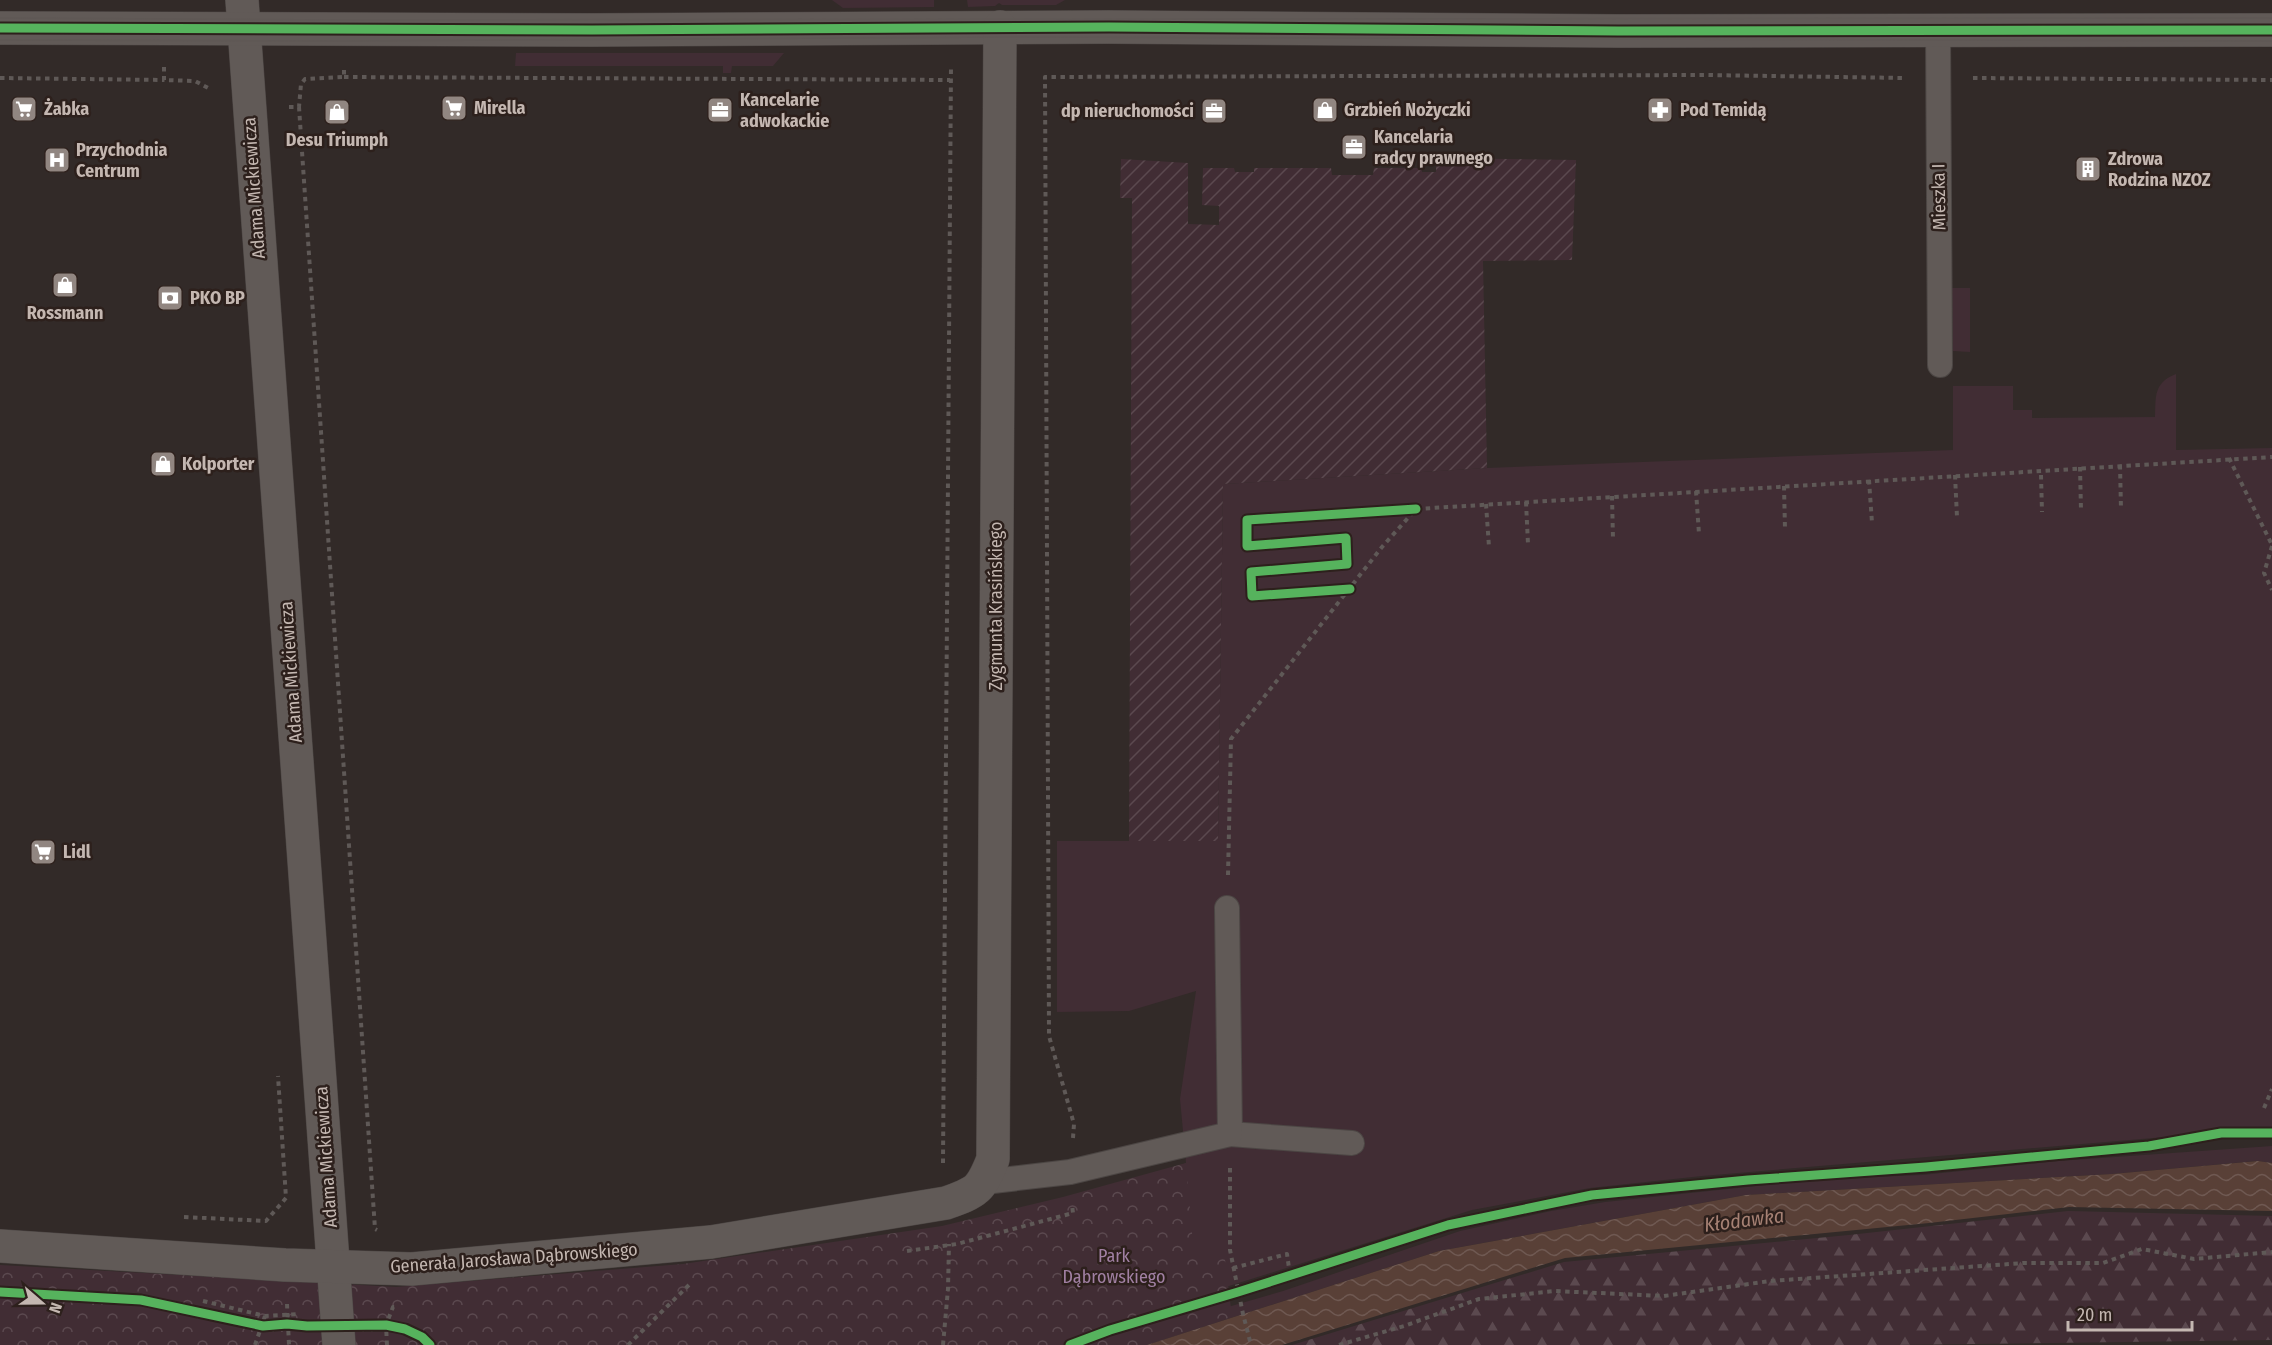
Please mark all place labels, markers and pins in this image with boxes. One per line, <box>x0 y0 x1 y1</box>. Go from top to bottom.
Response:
place label: Kancelarie adwokackie <box>740 89 829 132</box>
supermarket icon: Mirella <box>439 93 469 123</box>
supermarket icon: Żabka <box>9 94 39 124</box>
office icon: Kancelarie adwokackie <box>705 95 735 125</box>
shop icon: Grzbień Nożyczki <box>1310 95 1340 125</box>
pharmacy icon: Pod Temidą <box>1645 95 1675 125</box>
office icon: dp nieruchomości <box>1199 96 1229 126</box>
shop icon: Desu Triumph <box>322 97 352 127</box>
place label: Mirella <box>474 97 526 119</box>
place label: Żabka <box>44 98 89 120</box>
place label: Grzbień Nożyczki <box>1344 99 1471 121</box>
place label: Pod Temidą <box>1680 99 1767 121</box>
place label: dp nieruchomości <box>1061 100 1194 122</box>
place label: Kancelaria radcy prawnego <box>1374 126 1493 169</box>
place label: Desu Triumph <box>286 129 388 151</box>
office icon: Kancelaria radcy prawnego <box>1339 132 1369 162</box>
place label: Przychodnia Centrum <box>76 139 168 182</box>
hospital icon: Przychodnia Centrum <box>42 145 72 175</box>
place label: Zdrowa Rodzina NZOZ <box>2108 148 2211 191</box>
building icon: Zdrowa Rodzina NZOZ <box>2073 154 2103 184</box>
shop icon: Rossmann <box>50 270 80 300</box>
bank icon: PKO BP <box>155 283 185 313</box>
place label: PKO BP <box>190 287 245 309</box>
place label: Rossmann <box>27 302 103 324</box>
shop icon: Kolporter <box>148 449 178 479</box>
place label: Kolporter <box>182 453 255 475</box>
supermarket icon: Lidl <box>28 837 58 867</box>
place label: Lidl <box>63 841 91 863</box>

